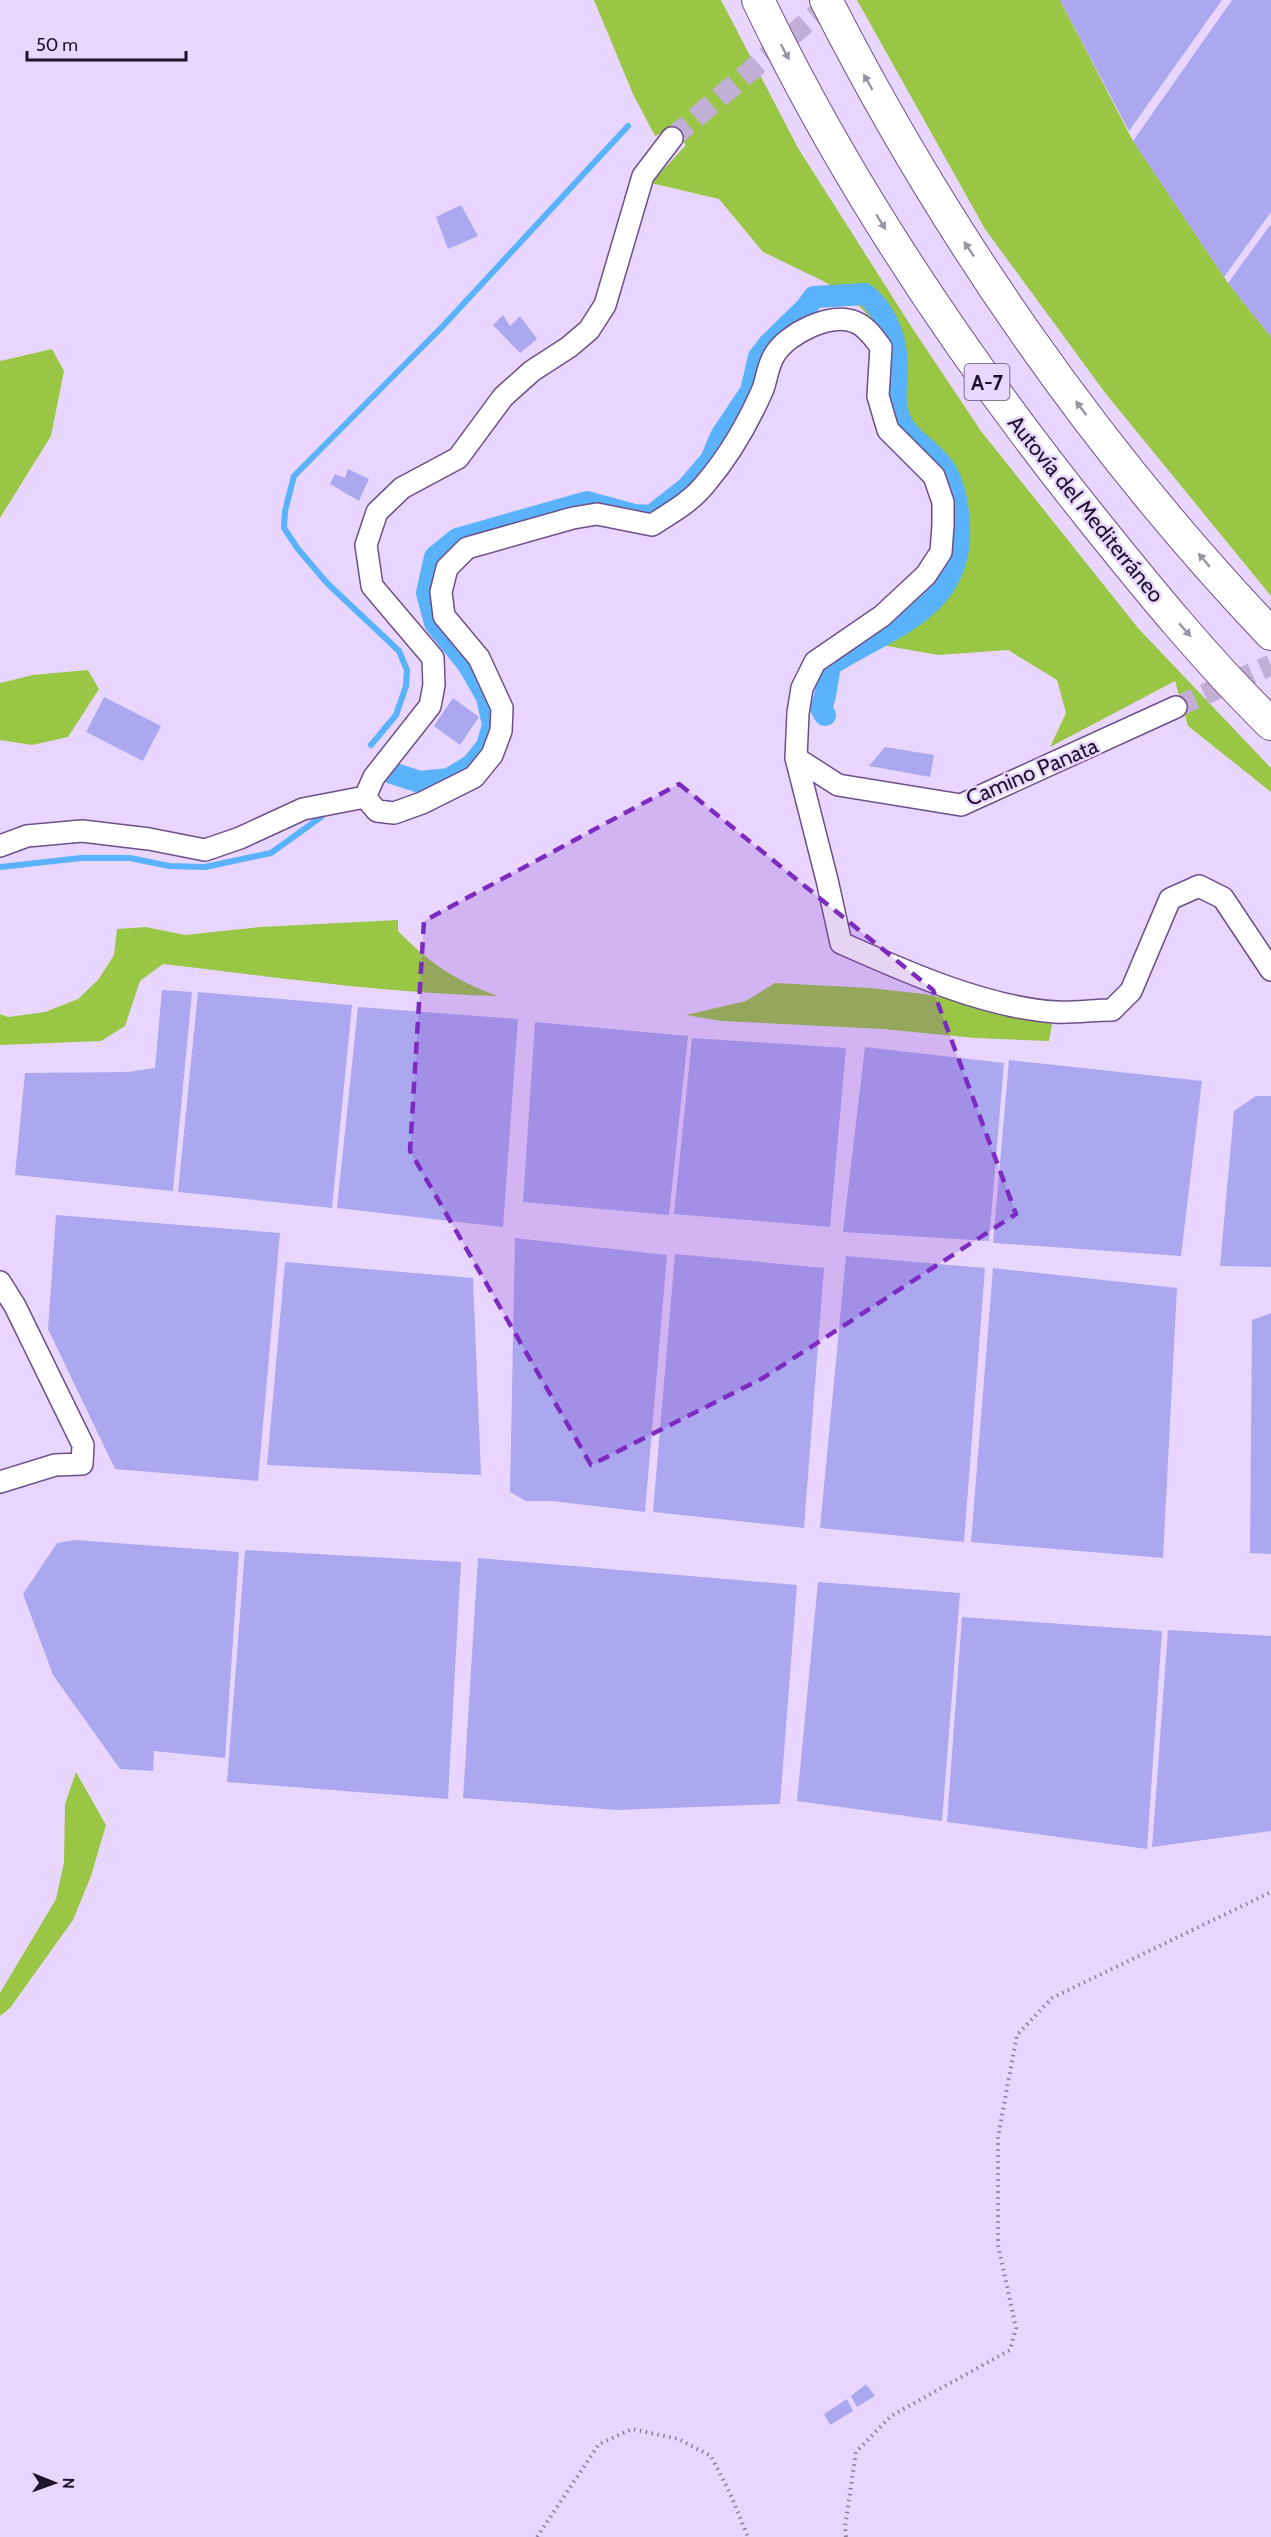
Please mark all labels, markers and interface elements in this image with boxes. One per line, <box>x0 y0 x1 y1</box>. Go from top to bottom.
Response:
scale bar <box>27 24 186 62</box>
text: 50 m <box>36 34 78 56</box>
one-way arrow <box>780 44 790 61</box>
one-way arrow <box>863 74 874 90</box>
one-way arrow <box>875 214 886 230</box>
one-way arrow <box>963 241 975 257</box>
road number: A-7 <box>964 364 1010 400</box>
one-way arrow <box>1075 400 1088 416</box>
street label: Autovía del Mediterráneo <box>1002 410 1170 608</box>
one-way arrow <box>1198 553 1211 568</box>
one-way arrow <box>1178 623 1192 638</box>
street label: Camino Panata <box>962 732 1103 812</box>
north arrow <box>24 2453 84 2513</box>
text: N <box>59 2477 78 2489</box>

